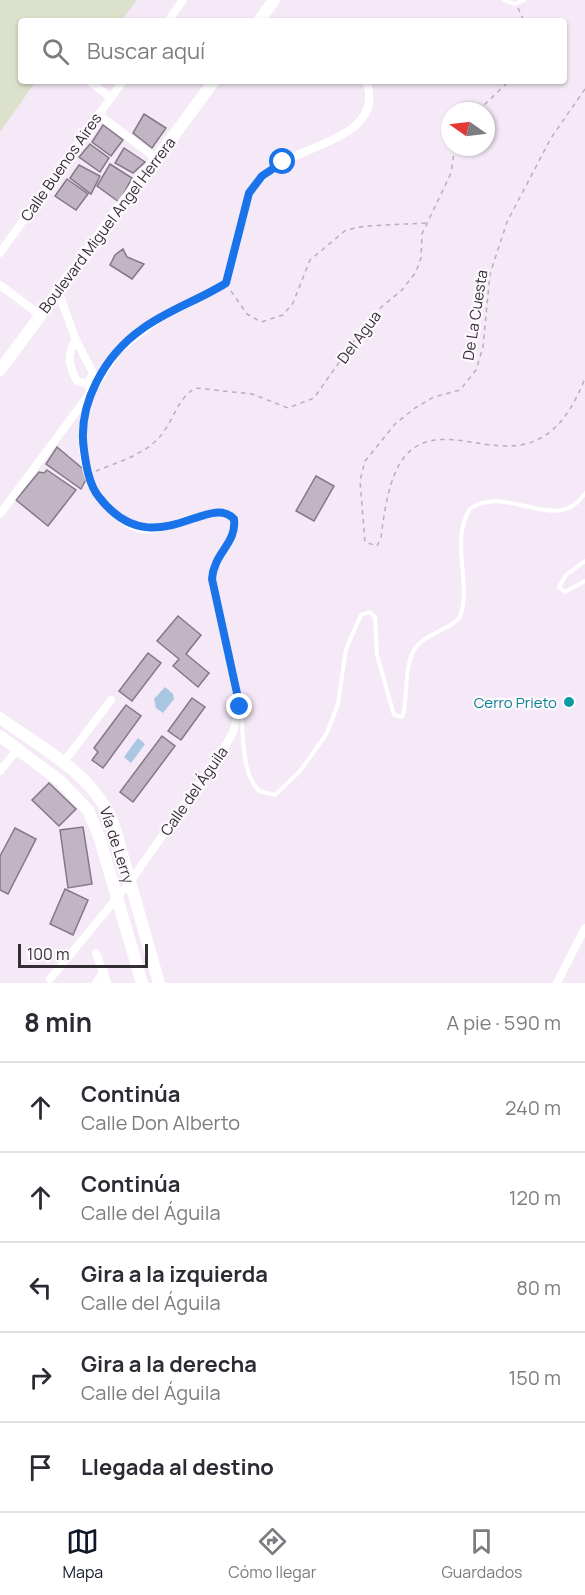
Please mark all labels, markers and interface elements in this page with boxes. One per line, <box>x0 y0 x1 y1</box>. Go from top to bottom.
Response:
search box <box>18 18 567 84</box>
icon: search <box>39 35 72 68</box>
text: Buscar aquí <box>87 36 205 66</box>
north arrow <box>441 102 495 156</box>
street label: Calle Buenos Aires <box>16 108 106 225</box>
street label: Boulevard Miguel Angel Herrera <box>34 133 180 317</box>
route start <box>269 148 295 174</box>
street label: De La Cuesta <box>457 268 493 362</box>
street label: Del Agua <box>332 306 386 368</box>
place label: Cerro Prieto <box>474 692 557 713</box>
route end <box>226 693 252 719</box>
marker: Cerro Prieto <box>562 695 576 709</box>
street label: Calle del Águila <box>155 742 233 840</box>
street label: Vía de Lerry <box>95 804 139 886</box>
scale bar <box>18 941 148 968</box>
text: 100 m <box>27 943 70 965</box>
text: 8 min <box>24 1004 92 1040</box>
text: A pie · 590 m <box>446 1009 561 1036</box>
text: Continúa <box>81 1079 181 1109</box>
icon: ahead <box>24 1091 57 1124</box>
text: 240 m <box>505 1094 561 1121</box>
text: Calle Don Alberto <box>81 1109 240 1136</box>
text: Continúa <box>81 1169 181 1199</box>
icon: ahead <box>24 1181 57 1214</box>
text: 120 m <box>509 1184 561 1211</box>
text: Calle del Águila <box>81 1199 221 1226</box>
text: Gira a la izquierda <box>81 1259 268 1289</box>
icon: left <box>24 1271 57 1304</box>
text: 80 m <box>516 1274 561 1301</box>
text: Calle del Águila <box>81 1289 221 1316</box>
text: Gira a la derecha <box>81 1349 257 1379</box>
icon: right <box>24 1361 57 1394</box>
text: 150 m <box>508 1364 561 1391</box>
text: Calle del Águila <box>81 1379 221 1406</box>
icon: arrive <box>24 1451 57 1484</box>
text: Llegada al destino <box>81 1452 274 1482</box>
tab: Mapa <box>63 1525 103 1583</box>
tab: Cómo llegar <box>228 1525 316 1583</box>
tab: Guardados <box>442 1525 522 1583</box>

